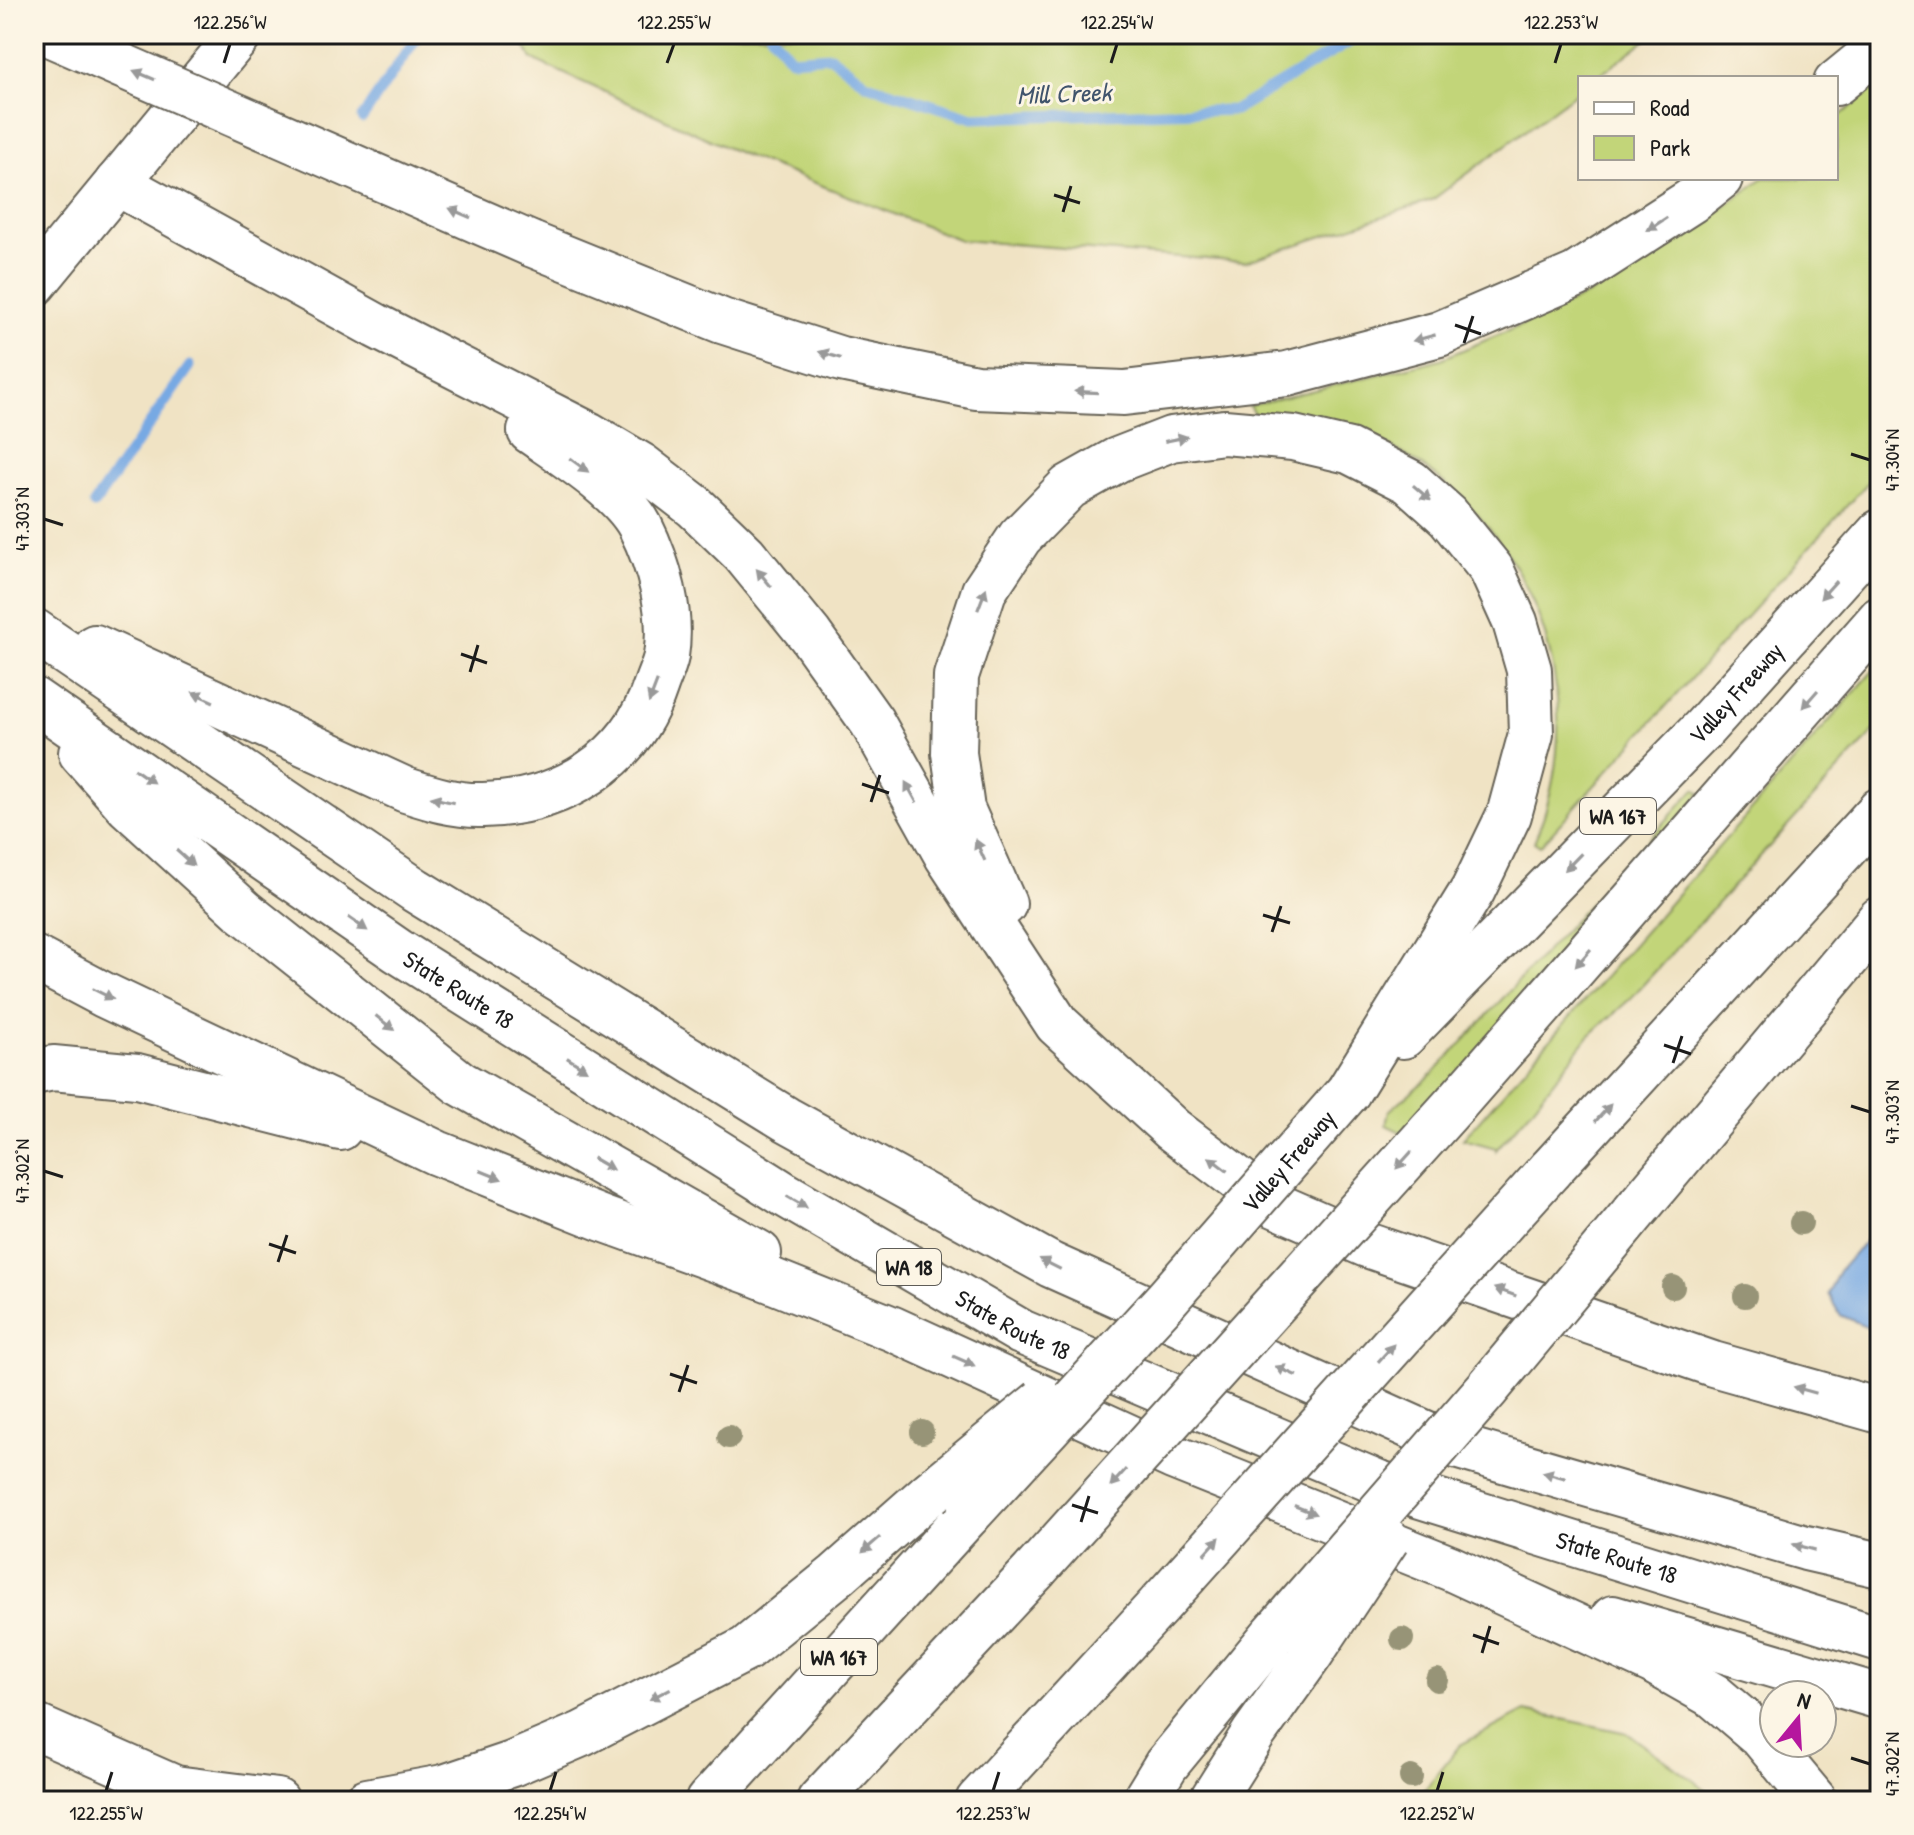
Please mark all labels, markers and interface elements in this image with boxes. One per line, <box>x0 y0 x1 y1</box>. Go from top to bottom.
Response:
text: 122.256°W <box>193 8 267 35</box>
text: 122.255°W <box>637 8 711 35</box>
text: 122.254°W <box>1081 8 1154 35</box>
text: 122.253°W <box>1524 8 1599 35</box>
one-way arrow <box>132 69 156 82</box>
water label: Mill Creek <box>1016 74 1114 112</box>
legend <box>1578 76 1838 180</box>
text: Road <box>1650 91 1689 123</box>
text: Park <box>1650 131 1690 163</box>
one-way arrow <box>448 206 471 219</box>
one-way arrow <box>1646 216 1667 231</box>
one-way arrow <box>1412 332 1437 344</box>
one-way arrow <box>817 348 841 361</box>
one-way arrow <box>1073 385 1098 398</box>
text: 47.304°N <box>1878 429 1905 491</box>
one-way arrow <box>1163 432 1188 445</box>
one-way arrow <box>568 457 590 473</box>
one-way arrow <box>1411 484 1431 501</box>
text: 47.303°N <box>8 487 35 551</box>
one-way arrow <box>756 568 773 588</box>
one-way arrow <box>1820 580 1837 600</box>
one-way arrow <box>976 586 989 610</box>
street label: Valley Freeway <box>1681 635 1790 751</box>
one-way arrow <box>646 680 659 704</box>
one-way arrow <box>1802 689 1819 709</box>
one-way arrow <box>192 690 215 704</box>
one-way arrow <box>134 768 155 783</box>
one-way arrow <box>904 780 918 803</box>
one-way arrow <box>429 793 454 806</box>
road number: WA 167 <box>1580 798 1656 834</box>
one-way arrow <box>973 838 987 862</box>
one-way arrow <box>175 848 194 866</box>
one-way arrow <box>1565 852 1583 871</box>
one-way arrow <box>348 916 369 931</box>
street label: State Route 18 <box>397 943 520 1036</box>
one-way arrow <box>1575 947 1592 967</box>
one-way arrow <box>91 988 114 1001</box>
one-way arrow <box>375 1015 395 1031</box>
one-way arrow <box>566 1057 588 1071</box>
text: 47.303°N <box>1878 1080 1905 1144</box>
street label: Valley Freeway <box>1234 1102 1342 1219</box>
one-way arrow <box>1593 1104 1611 1123</box>
text: 47.302°N <box>8 1139 35 1203</box>
one-way arrow <box>1396 1151 1414 1170</box>
one-way arrow <box>592 1157 614 1171</box>
one-way arrow <box>1208 1157 1228 1173</box>
one-way arrow <box>479 1168 503 1181</box>
one-way arrow <box>786 1195 809 1209</box>
road number: WA 18 <box>877 1249 941 1285</box>
one-way arrow <box>1038 1257 1061 1271</box>
street label: State Route 18 <box>950 1281 1075 1367</box>
one-way arrow <box>1493 1285 1517 1297</box>
one-way arrow <box>1377 1343 1394 1363</box>
one-way arrow <box>953 1354 976 1368</box>
one-way arrow <box>1275 1364 1298 1378</box>
one-way arrow <box>1792 1383 1816 1396</box>
one-way arrow <box>1110 1468 1127 1488</box>
one-way arrow <box>1542 1468 1566 1481</box>
one-way arrow <box>1293 1504 1317 1517</box>
street label: State Route 18 <box>1552 1523 1681 1591</box>
one-way arrow <box>862 1535 881 1553</box>
one-way arrow <box>1203 1536 1220 1556</box>
one-way arrow <box>1792 1541 1817 1553</box>
road number: WA 167 <box>801 1639 877 1675</box>
north arrow <box>1758 1679 1838 1759</box>
text: N <box>1794 1684 1815 1716</box>
one-way arrow <box>648 1687 671 1700</box>
text: 47.302°N <box>1878 1732 1905 1796</box>
text: 122.255°W <box>69 1799 143 1826</box>
text: 122.254°W <box>514 1799 587 1826</box>
text: 122.253°W <box>956 1799 1031 1826</box>
text: 122.252°W <box>1400 1799 1475 1826</box>

